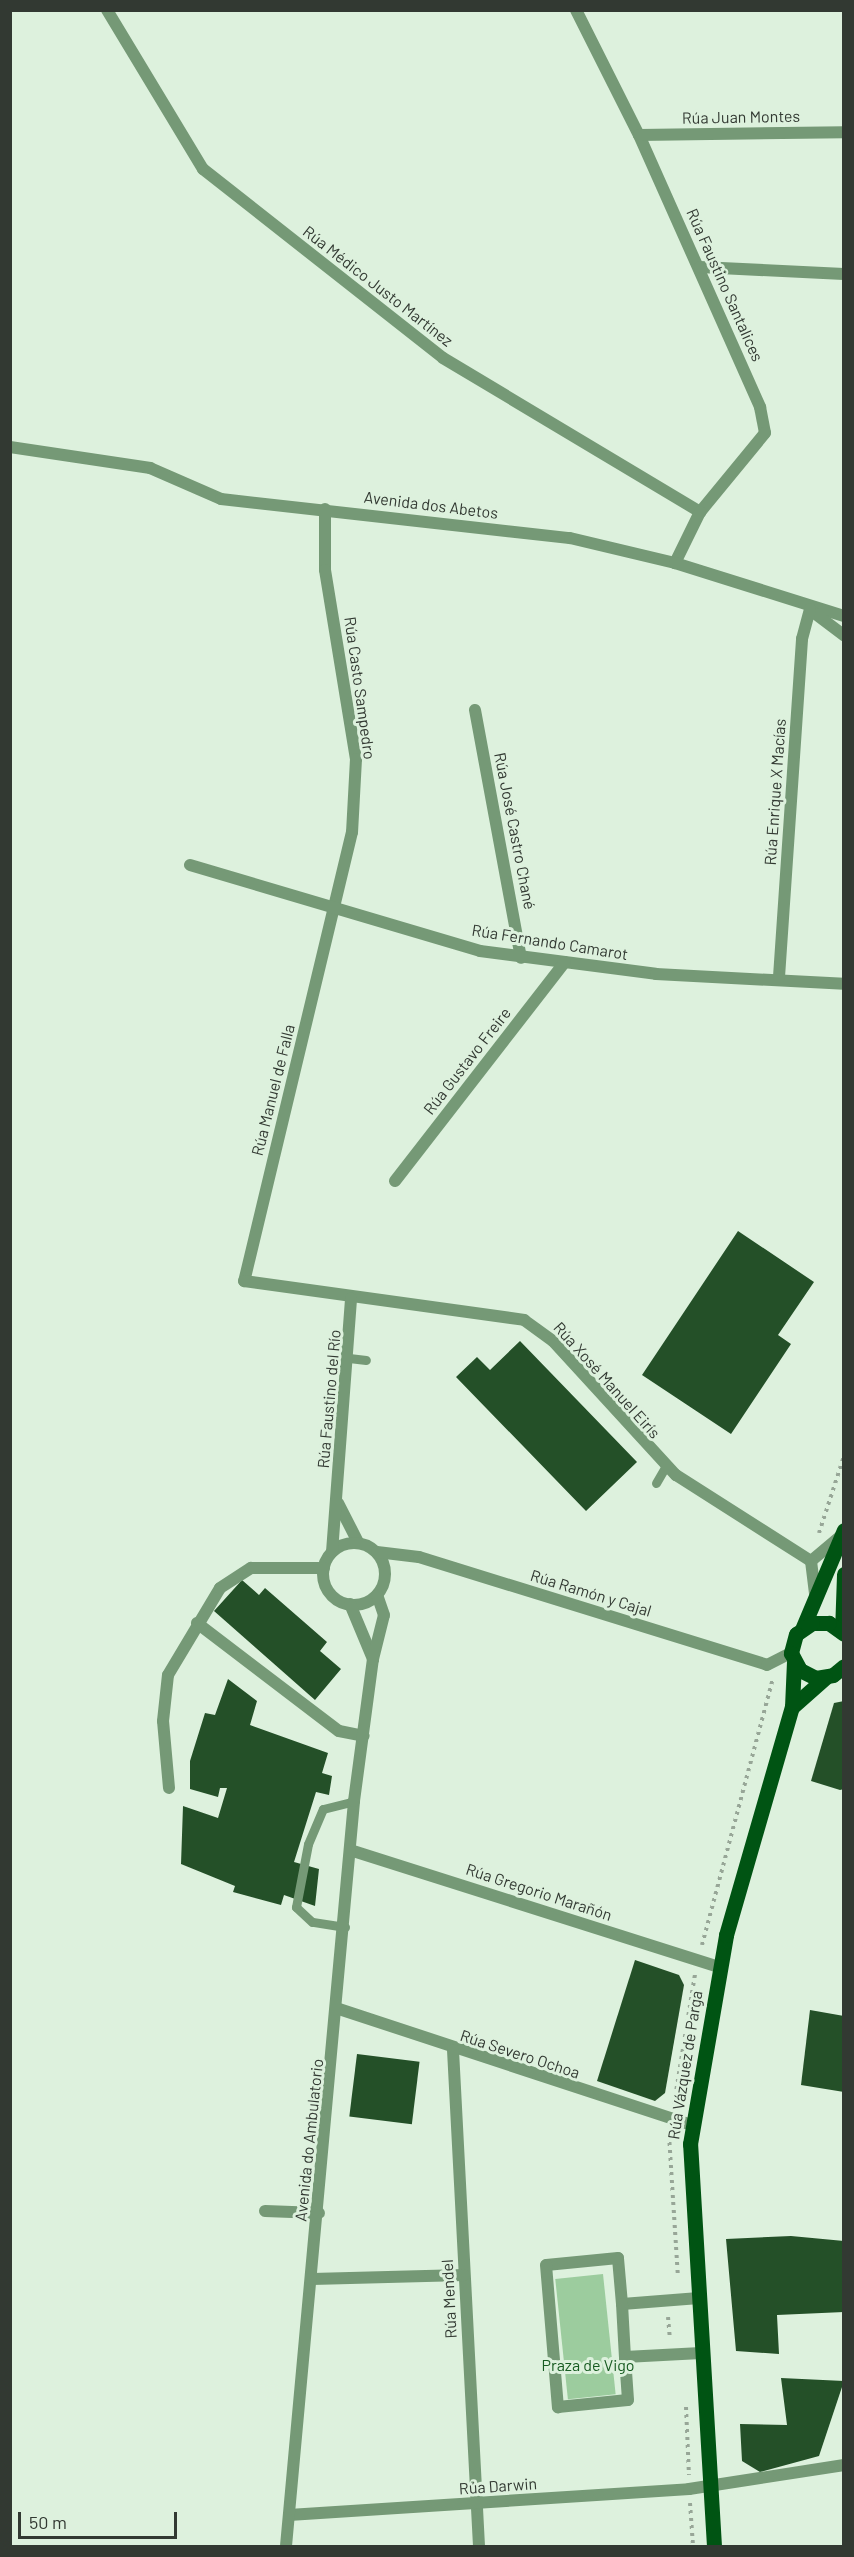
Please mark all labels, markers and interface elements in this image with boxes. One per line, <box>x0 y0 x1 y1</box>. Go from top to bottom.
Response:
street label: Rúa Juan Montes <box>682 106 800 128</box>
street label: Rúa Faustino Santalices <box>683 206 767 364</box>
street label: Rúa Médico Justo Martínez <box>299 222 457 350</box>
street label: Avenida dos Abetos <box>363 487 499 523</box>
street label: Rúa Casto Sampedro <box>340 615 380 761</box>
street label: Rúa Enrique X Macías <box>760 718 790 866</box>
street label: Rúa José Castro Chané <box>490 751 540 911</box>
street label: Rúa Fernando Camarot <box>471 920 629 964</box>
street label: Rúa Gustavo Freire <box>419 1004 515 1118</box>
street label: Rúa Manuel de Falla <box>247 1022 299 1158</box>
street label: Rúa Xosé Manuel Eirís <box>550 1318 664 1442</box>
street label: Rúa Faustino del Río <box>313 1329 345 1469</box>
street label: Rúa Ramón y Cajal <box>528 1565 654 1621</box>
street label: Rúa Gregorio Marañón <box>464 1859 614 1925</box>
street label: Rúa Vázquez de Parga <box>664 1989 706 2141</box>
street label: Rúa Severo Ochoa <box>458 2026 582 2082</box>
street label: Avenida do Ambulatorio <box>291 2058 327 2222</box>
street label: Rúa Mendel <box>437 2259 461 2339</box>
park label: Praza de Vigo <box>541 2355 635 2375</box>
street label: Rúa Darwin <box>458 2474 538 2498</box>
scale bar <box>21 2500 180 2538</box>
text: 50 m <box>29 2511 67 2533</box>

